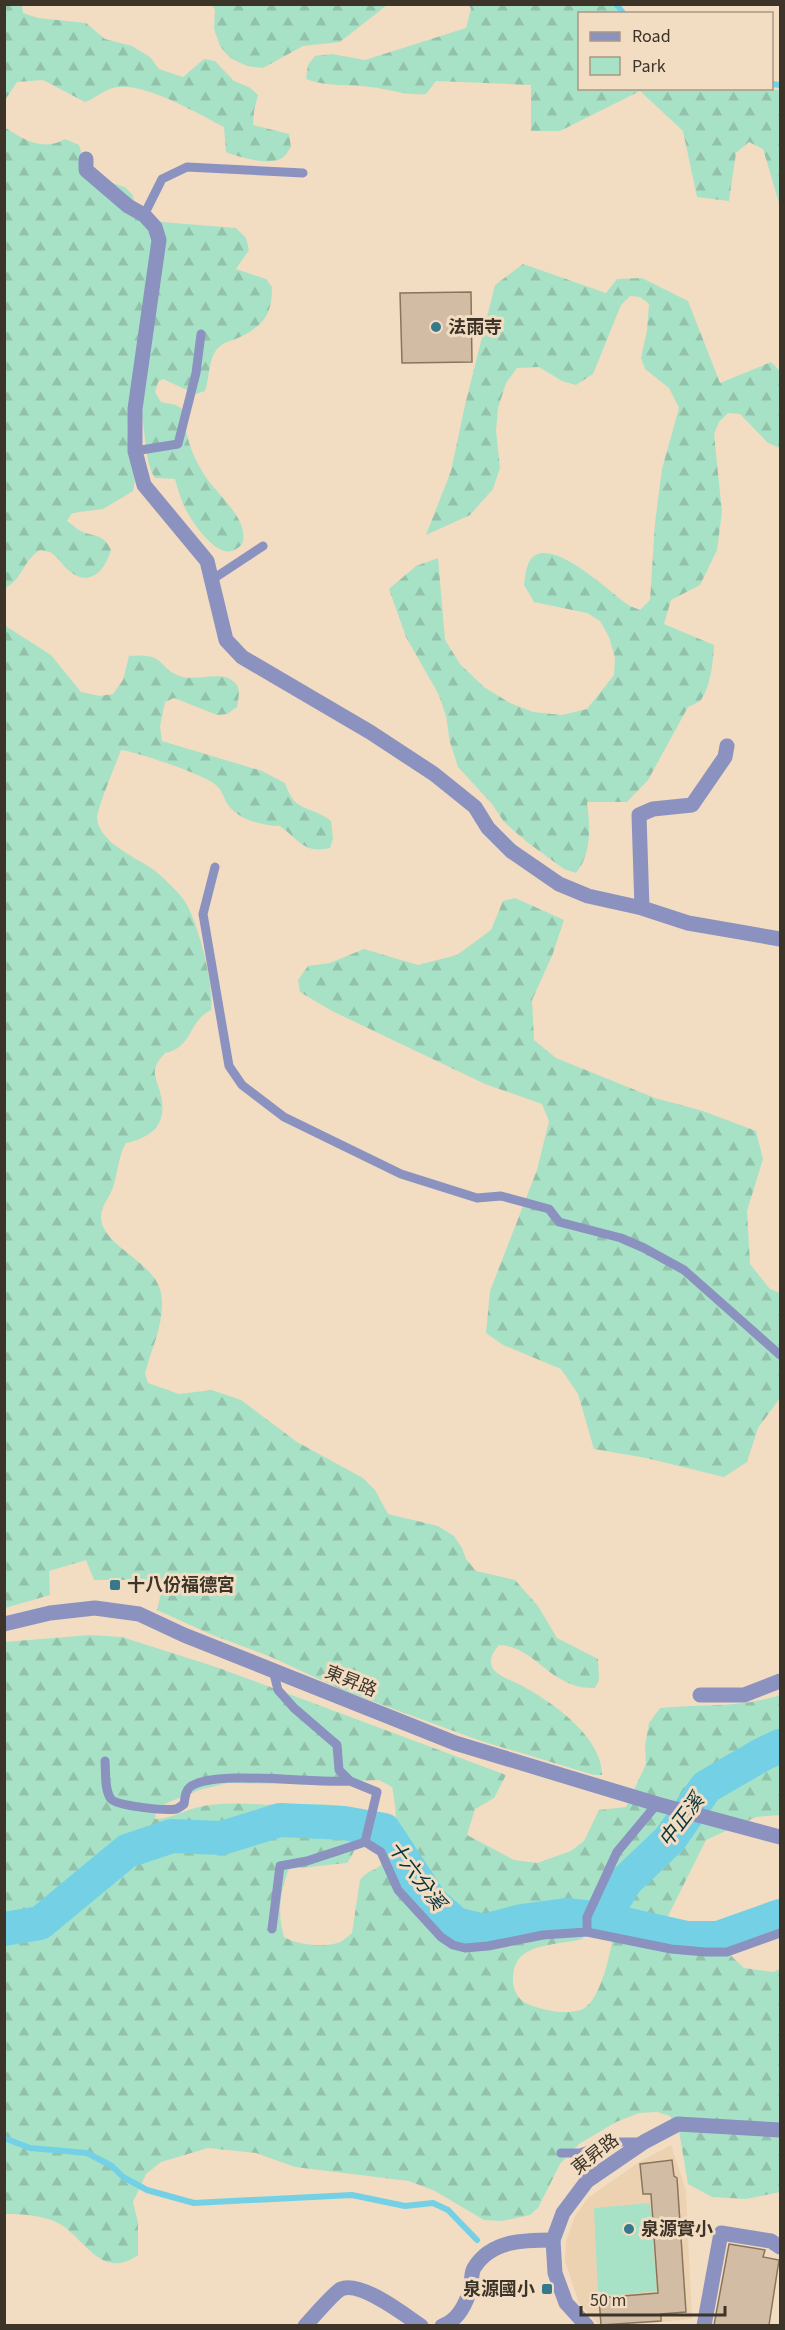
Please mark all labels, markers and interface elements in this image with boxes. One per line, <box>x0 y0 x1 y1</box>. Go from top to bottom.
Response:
legend <box>578 12 773 90</box>
text: Road <box>632 24 671 49</box>
text: Park <box>632 54 666 79</box>
place label: 法雨寺 <box>448 315 502 340</box>
marker: 法雨寺 <box>429 320 443 334</box>
place label: 十八份福德宮 <box>127 1573 235 1598</box>
marker: 十八份福德宮 <box>108 1578 122 1592</box>
street label: 東昇路 <box>321 1660 381 1703</box>
water label: 中正溪 <box>653 1786 713 1853</box>
water label: 十六分溪 <box>381 1835 453 1918</box>
street label: 東昇路 <box>566 2128 624 2181</box>
place label: 泉源實小 <box>641 2217 713 2242</box>
marker: 泉源實小 <box>622 2222 636 2236</box>
place label: 泉源國小 <box>463 2277 535 2302</box>
scale bar <box>581 2279 725 2317</box>
marker: 泉源國小 <box>540 2282 554 2296</box>
text: 50 m <box>590 2288 626 2313</box>

